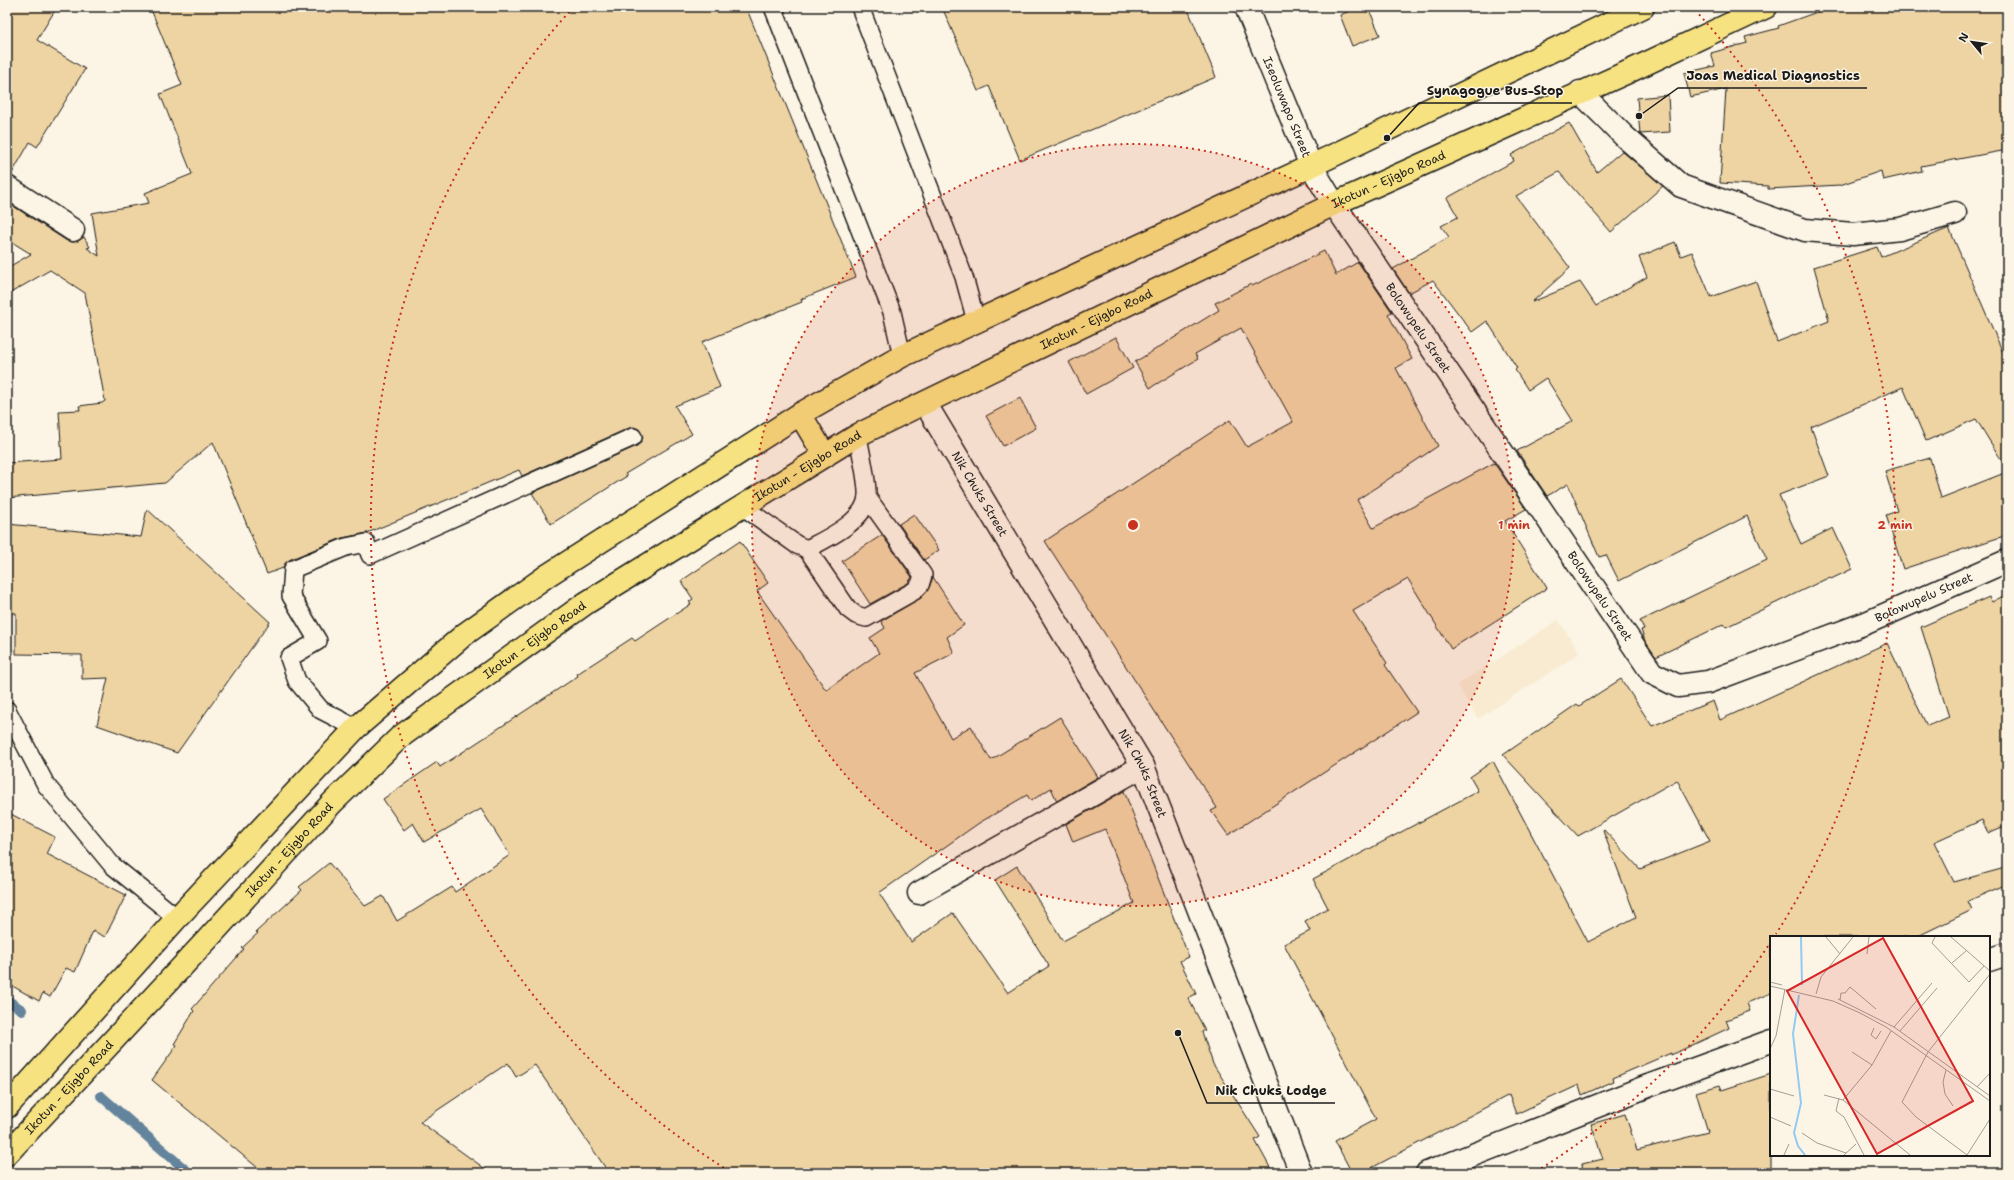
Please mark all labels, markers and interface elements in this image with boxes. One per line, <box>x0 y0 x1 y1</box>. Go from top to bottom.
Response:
north arrow <box>1952 22 1992 62</box>
text: N <box>1955 30 1973 45</box>
street label: Iseoluwapo Street <box>1259 54 1315 160</box>
callout: Joas Medical Diagnostics <box>1678 63 1867 88</box>
text: Joas Medical Diagnostics <box>1686 67 1860 84</box>
callout: Synagogue Bus-Stop <box>1419 78 1572 103</box>
text: Synagogue Bus-Stop <box>1427 82 1564 99</box>
street label: Ikotun - Ejigbo Road <box>1329 147 1448 212</box>
street label: Bolowupelu Street <box>1382 280 1454 376</box>
street label: Ikotun - Ejigbo Road <box>1037 285 1156 353</box>
street label: Ikotun - Ejigbo Road <box>751 427 865 505</box>
street label: Nik Chuks Street <box>948 448 1011 539</box>
text: 1 min <box>1498 517 1530 533</box>
text: 2 min <box>1878 517 1913 533</box>
centre of rings <box>1126 518 1140 532</box>
street label: Bolowupelu Street <box>1564 548 1636 644</box>
street label: Bolowupelu Street <box>1872 569 1975 626</box>
street label: Ikotun - Ejigbo Road <box>480 597 590 683</box>
street label: Nik Chuks Street <box>1115 726 1170 820</box>
street label: Ikotun - Ejigbo Road <box>242 799 337 901</box>
inset map <box>1770 936 1990 1156</box>
street label: Ikotun - Ejigbo Road <box>21 1037 117 1138</box>
callout: Nik Chuks Lodge <box>1207 1078 1335 1103</box>
text: Nik Chuks Lodge <box>1215 1082 1327 1099</box>

